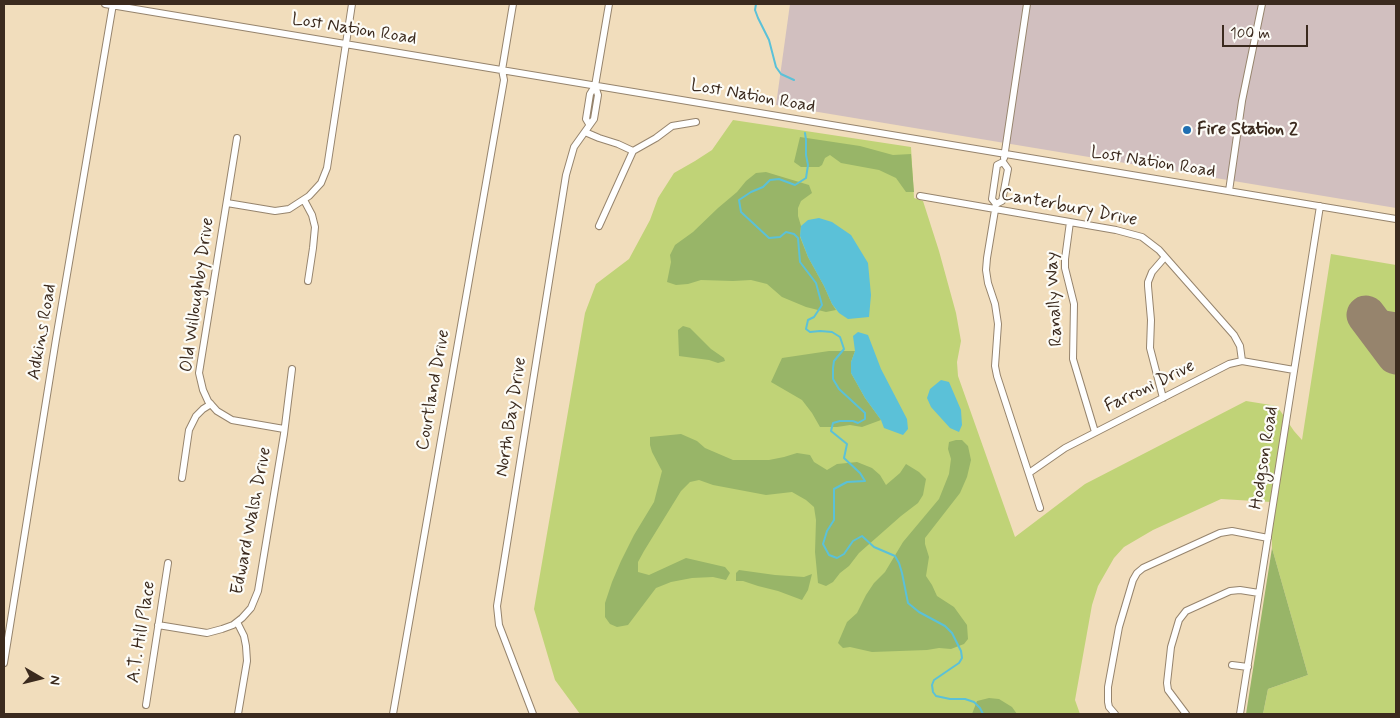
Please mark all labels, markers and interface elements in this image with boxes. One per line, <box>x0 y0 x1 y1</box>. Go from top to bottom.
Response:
street label: Lost Nation Road <box>290 9 418 51</box>
scale bar <box>1225 15 1311 47</box>
text: 100 m <box>1230 24 1270 44</box>
street label: Lost Nation Road <box>689 75 817 119</box>
place label: Fire Station 2 <box>1197 119 1298 141</box>
marker: Fire Station 2 <box>1181 124 1193 136</box>
street label: Lost Nation Road <box>1089 142 1217 184</box>
street label: Canterbury Drive <box>999 184 1139 232</box>
street label: Old Willoughby Drive <box>176 216 220 374</box>
street label: Ranally Way <box>1042 251 1068 347</box>
street label: Adkins Road <box>24 282 62 382</box>
street label: Courtland Drive <box>413 328 455 452</box>
street label: North Bay Drive <box>492 356 532 478</box>
street label: Farroni Drive <box>1101 356 1199 418</box>
street label: Hodgson Road <box>1246 405 1284 511</box>
street label: Edward Walsh Drive <box>227 445 277 597</box>
street label: A.T. Hill Place <box>123 580 161 684</box>
north arrow <box>15 653 65 703</box>
text: N <box>45 674 64 686</box>

